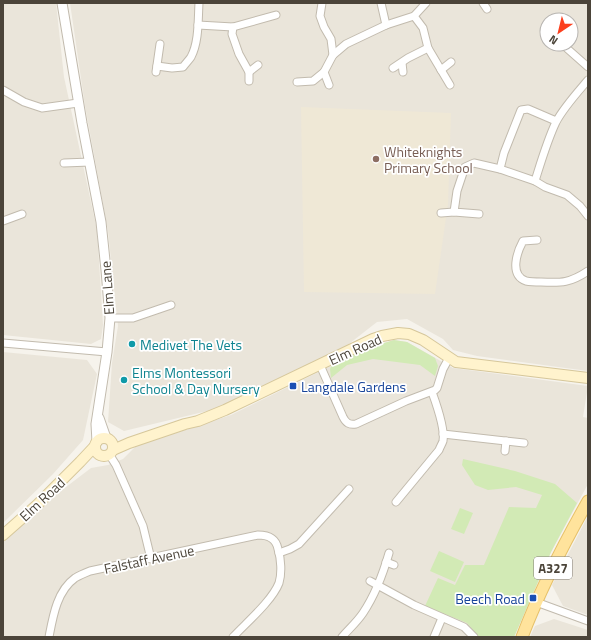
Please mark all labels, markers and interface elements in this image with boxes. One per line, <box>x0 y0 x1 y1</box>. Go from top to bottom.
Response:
north arrow <box>539 12 579 52</box>
text: N <box>546 31 561 49</box>
place label: Whiteknights Primary School <box>384 141 473 178</box>
marker: Whiteknights Primary School <box>371 154 381 164</box>
street label: Elm Lane <box>95 260 119 316</box>
street label: Elm Road <box>325 328 385 370</box>
place label: Medivet The Vets <box>140 334 242 355</box>
marker: Medivet The Vets <box>127 339 137 349</box>
place label: Elms Montessori School & Day Nursery <box>132 362 260 399</box>
marker: Elms Montessori School & Day Nursery <box>119 375 129 385</box>
place label: Langdale Gardens <box>301 376 406 397</box>
marker: Langdale Gardens <box>288 381 298 391</box>
street label: Elm Road <box>14 472 70 526</box>
street label: Falstaff Avenue <box>102 539 196 579</box>
road number: A327 <box>534 557 572 579</box>
place label: Beech Road <box>455 588 525 609</box>
marker: Beech Road <box>528 593 538 603</box>

